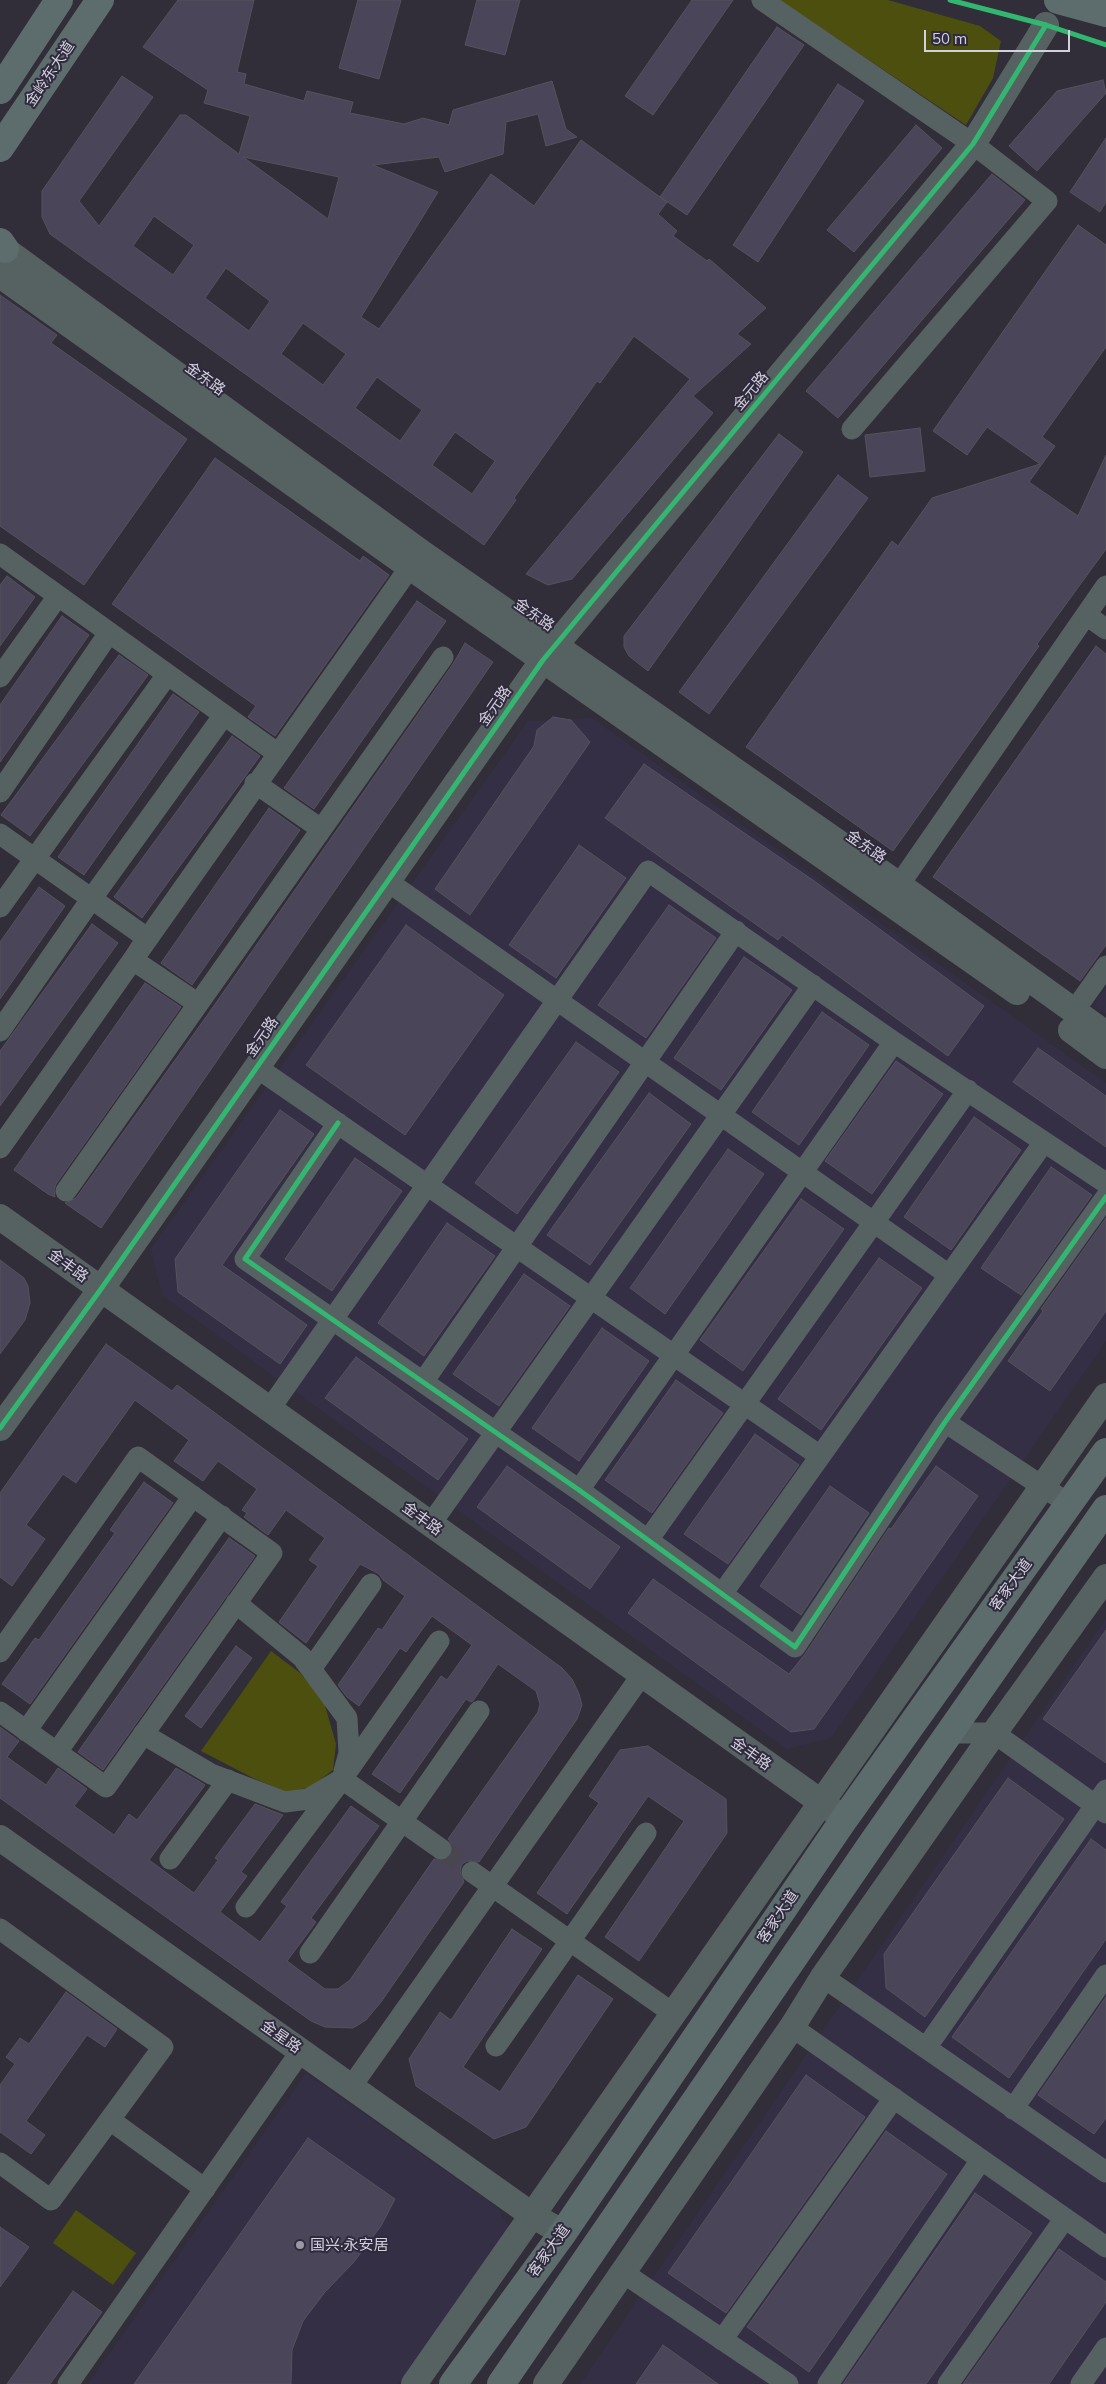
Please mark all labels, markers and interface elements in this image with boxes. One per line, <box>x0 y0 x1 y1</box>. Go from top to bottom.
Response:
scale bar <box>926 20 1072 52</box>
text: 50 m <box>932 29 967 48</box>
street label: 金岭东大道 <box>22 38 78 110</box>
street label: 金东路 <box>182 358 228 400</box>
street label: 金元路 <box>730 368 772 414</box>
street label: 金东路 <box>510 595 558 635</box>
street label: 金元路 <box>475 682 515 730</box>
street label: 金东路 <box>842 827 890 867</box>
street label: 金元路 <box>242 1013 282 1061</box>
street label: 金丰路 <box>45 1245 91 1287</box>
street label: 金丰路 <box>399 1498 445 1540</box>
street label: 客家大道 <box>986 1555 1036 1615</box>
street label: 金丰路 <box>727 1734 775 1774</box>
street label: 客家大道 <box>754 1887 802 1947</box>
street label: 金星路 <box>257 2017 305 2057</box>
street label: 客家大道 <box>524 2221 574 2281</box>
place label: 国兴·永安居 <box>310 2236 388 2254</box>
marker: 国兴·永安居 <box>294 2239 306 2251</box>

